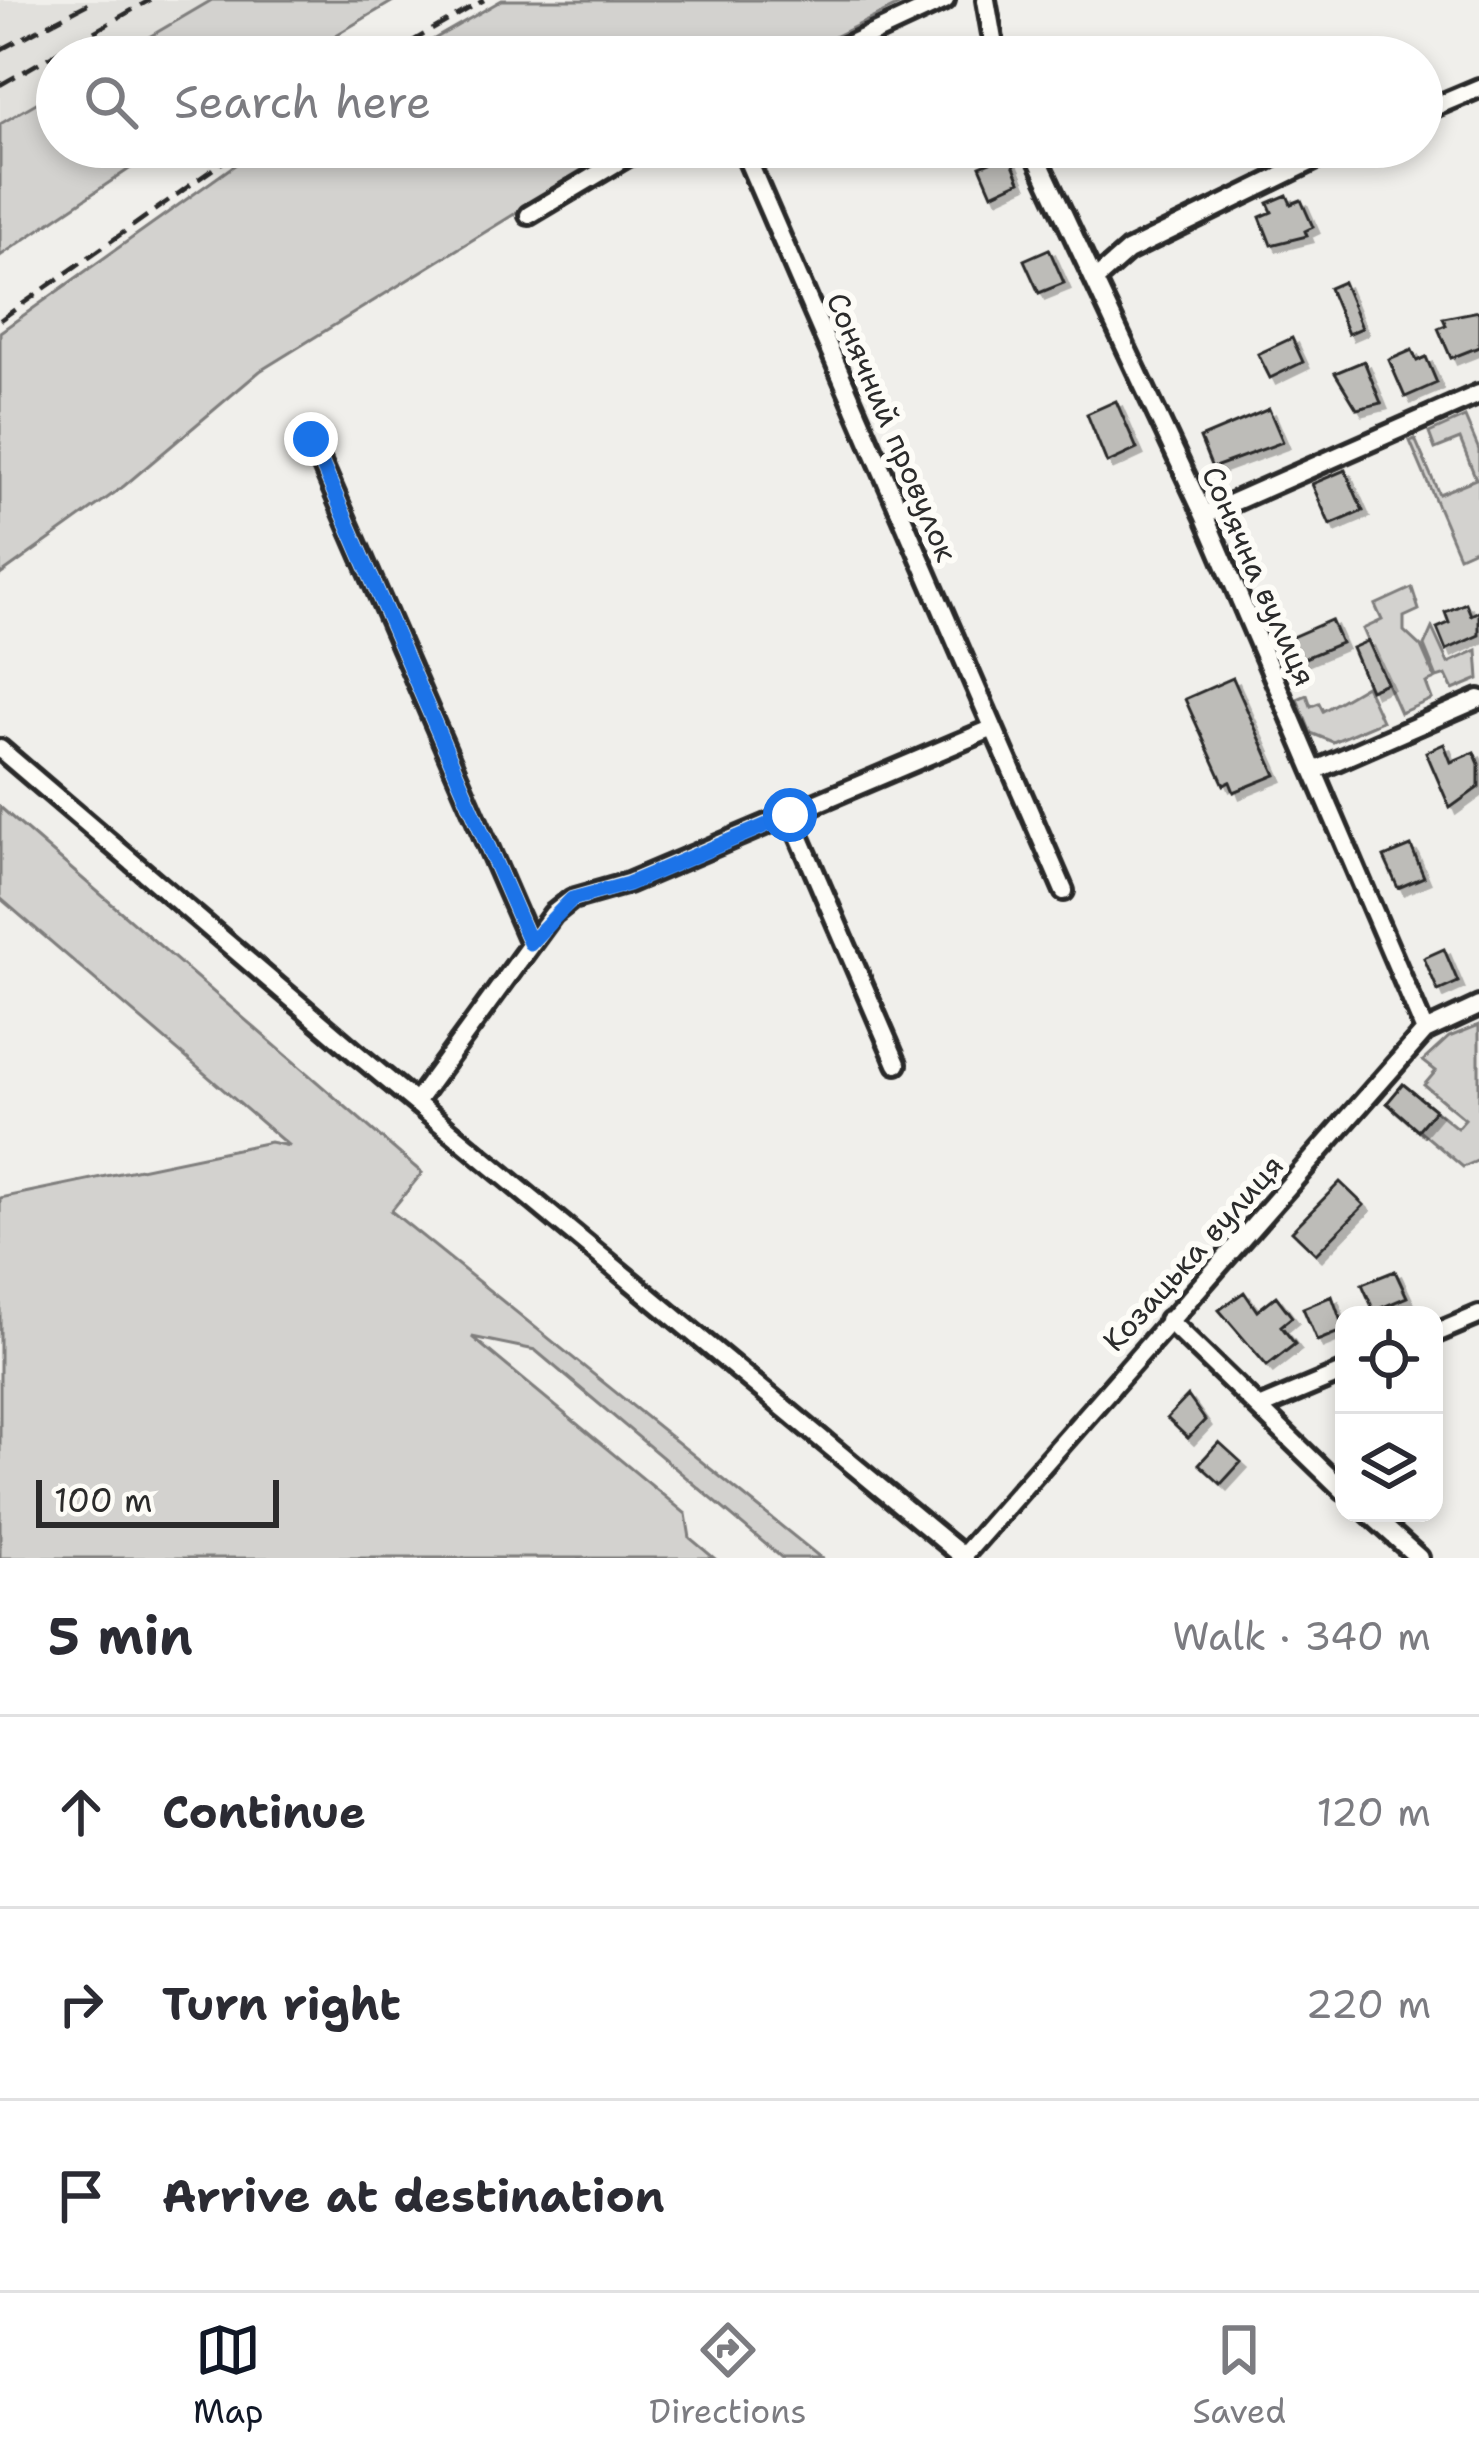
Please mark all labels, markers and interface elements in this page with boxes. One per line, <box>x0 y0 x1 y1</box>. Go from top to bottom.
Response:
search box <box>36 36 1443 168</box>
icon: search <box>78 69 144 135</box>
text: Search here <box>174 72 431 132</box>
street label: Сонячний провулок <box>817 286 967 568</box>
route end <box>284 412 338 466</box>
street label: Сонячна вулиця <box>1192 460 1326 692</box>
route start <box>763 788 817 842</box>
street label: Козацька вулиця <box>1094 1146 1292 1360</box>
map controls <box>1335 1306 1443 1522</box>
button: locate <box>1335 1306 1443 1414</box>
button: layers <box>1335 1414 1443 1522</box>
scale bar <box>36 1474 279 1527</box>
text: 100 m <box>54 1478 153 1523</box>
text: 5 min <box>48 1602 193 1670</box>
text: Walk · 340 m <box>1172 1610 1431 1662</box>
icon: ahead <box>48 1779 114 1845</box>
text: Continue <box>162 1782 366 1842</box>
text: 120 m <box>1316 1786 1431 1838</box>
icon: right <box>48 1971 114 2037</box>
text: Turn right <box>162 1974 401 2034</box>
text: 220 m <box>1305 1978 1431 2030</box>
icon: arrive <box>48 2163 114 2229</box>
text: Arrive at destination <box>162 2166 665 2226</box>
tab: Map <box>193 2317 264 2434</box>
tab: Directions <box>649 2317 807 2434</box>
tab: Saved <box>1192 2317 1286 2434</box>

